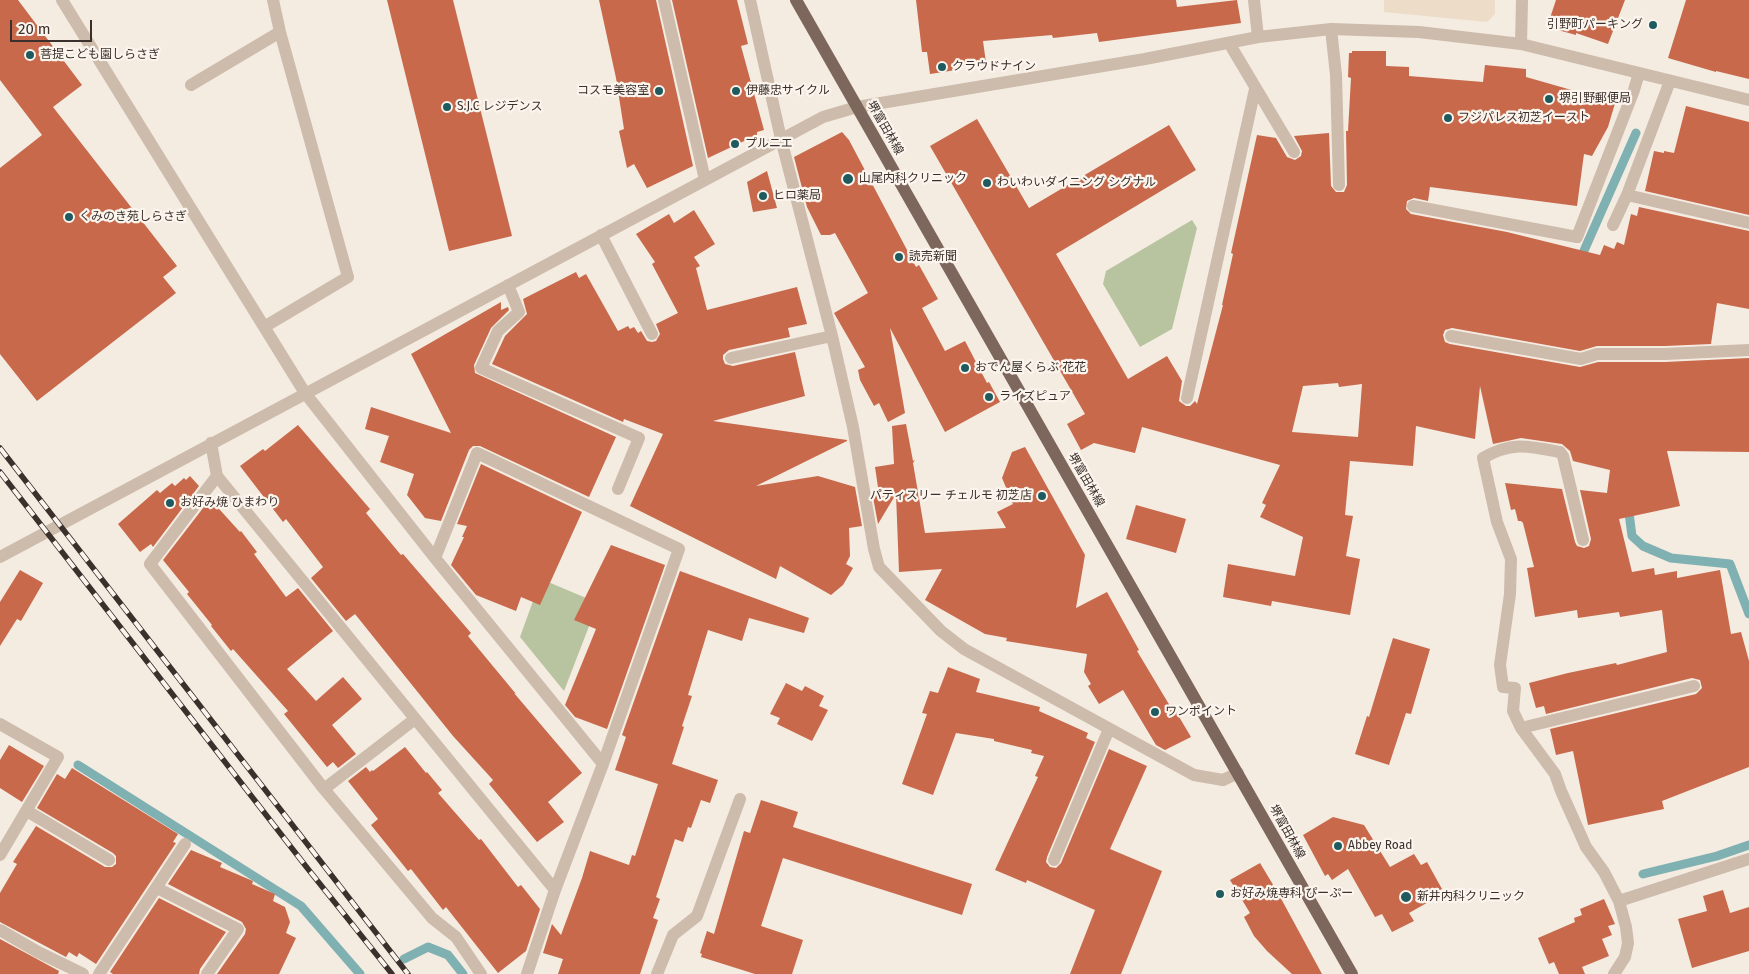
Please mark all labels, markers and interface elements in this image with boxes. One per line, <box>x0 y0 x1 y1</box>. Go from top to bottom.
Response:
scale bar <box>12 10 95 42</box>
place label: 引野町パーキング <box>1547 18 1643 32</box>
marker: 引野町パーキング <box>1647 19 1659 31</box>
text: 20 m <box>18 20 51 38</box>
place label: 菩提こども園しらさぎ <box>40 48 160 62</box>
marker: 菩提こども園しらさぎ <box>24 49 36 61</box>
place label: クラウドナイン <box>952 60 1036 74</box>
marker: クラウドナイン <box>936 61 948 73</box>
place label: コスモ美容室 <box>577 84 649 98</box>
place label: 伊藤忠サイクル <box>746 84 830 98</box>
marker: コスモ美容室 <box>653 85 665 97</box>
marker: 伊藤忠サイクル <box>730 85 742 97</box>
place label: 堺引野郵便局 <box>1559 92 1631 106</box>
marker: 堺引野郵便局 <box>1543 93 1555 105</box>
street label: 堺富田林線 <box>864 98 906 158</box>
place label: S.J.C レジデンス <box>457 100 543 114</box>
marker: S.J.C レジデンス <box>441 101 453 113</box>
place label: フジパレス初芝イースト <box>1458 111 1590 125</box>
marker: フジパレス初芝イースト <box>1442 112 1454 124</box>
place label: プルニエ <box>745 137 793 151</box>
marker: プルニエ <box>729 138 741 150</box>
marker: 山尾内科クリニック <box>841 172 855 186</box>
place label: 山尾内科クリニック <box>859 172 967 186</box>
place label: わいわいダイニング シグナル <box>997 176 1156 190</box>
marker: わいわいダイニング シグナル <box>981 177 993 189</box>
place label: ヒロ薬局 <box>773 189 821 203</box>
marker: ヒロ薬局 <box>757 190 769 202</box>
place label: くみのき苑しらさぎ <box>79 210 187 224</box>
marker: くみのき苑しらさぎ <box>63 211 75 223</box>
place label: 読売新聞 <box>909 250 957 264</box>
marker: 読売新聞 <box>893 251 905 263</box>
place label: おでん屋くらぶ 花花 <box>975 361 1086 375</box>
marker: おでん屋くらぶ 花花 <box>959 362 971 374</box>
place label: ライズピュア <box>999 390 1071 404</box>
marker: ライズピュア <box>983 391 995 403</box>
street label: 堺富田林線 <box>1065 450 1107 510</box>
place label: パティスリー チェルモ 初芝店 <box>870 489 1032 503</box>
marker: パティスリー チェルモ 初芝店 <box>1036 490 1048 502</box>
place label: お好み焼 ひまわり <box>180 496 279 510</box>
marker: お好み焼 ひまわり <box>164 497 176 509</box>
place label: ワンポイント <box>1165 705 1237 719</box>
marker: ワンポイント <box>1149 706 1161 718</box>
street label: 堺富田林線 <box>1266 802 1308 862</box>
place label: Abbey Road <box>1348 839 1412 853</box>
marker: Abbey Road <box>1332 840 1344 852</box>
place label: お好み焼専科 ぴーぷー <box>1230 887 1353 901</box>
marker: お好み焼専科 ぴーぷー <box>1214 888 1226 900</box>
marker: 新井内科クリニック <box>1399 890 1413 904</box>
place label: 新井内科クリニック <box>1417 890 1525 904</box>

